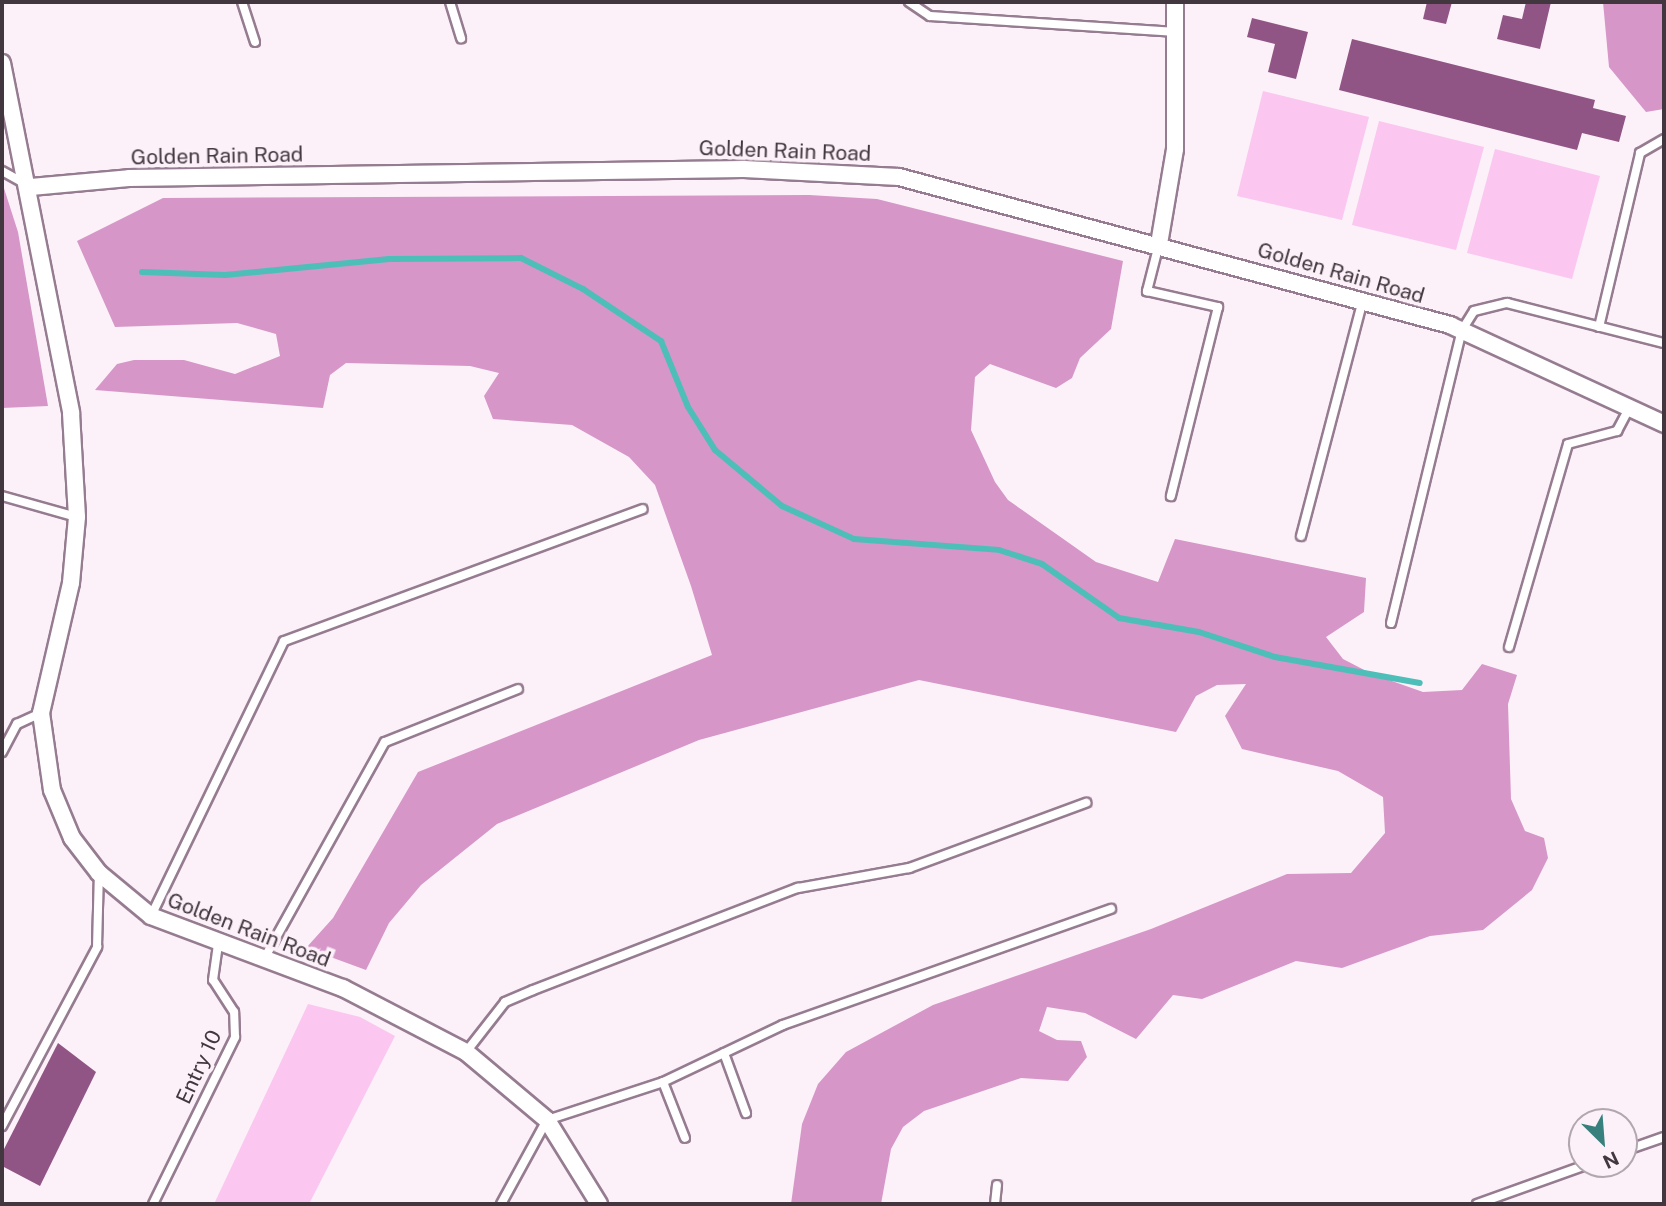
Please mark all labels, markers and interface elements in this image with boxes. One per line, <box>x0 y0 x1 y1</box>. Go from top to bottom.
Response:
street label: Golden Rain Road <box>698 135 872 167</box>
street label: Golden Rain Road <box>130 142 304 170</box>
street label: Golden Rain Road <box>1255 237 1427 309</box>
street label: Golden Rain Road <box>164 887 334 973</box>
street label: Entry 10 <box>171 1026 227 1108</box>
north arrow <box>1568 1108 1638 1178</box>
text: N <box>1600 1147 1622 1173</box>

